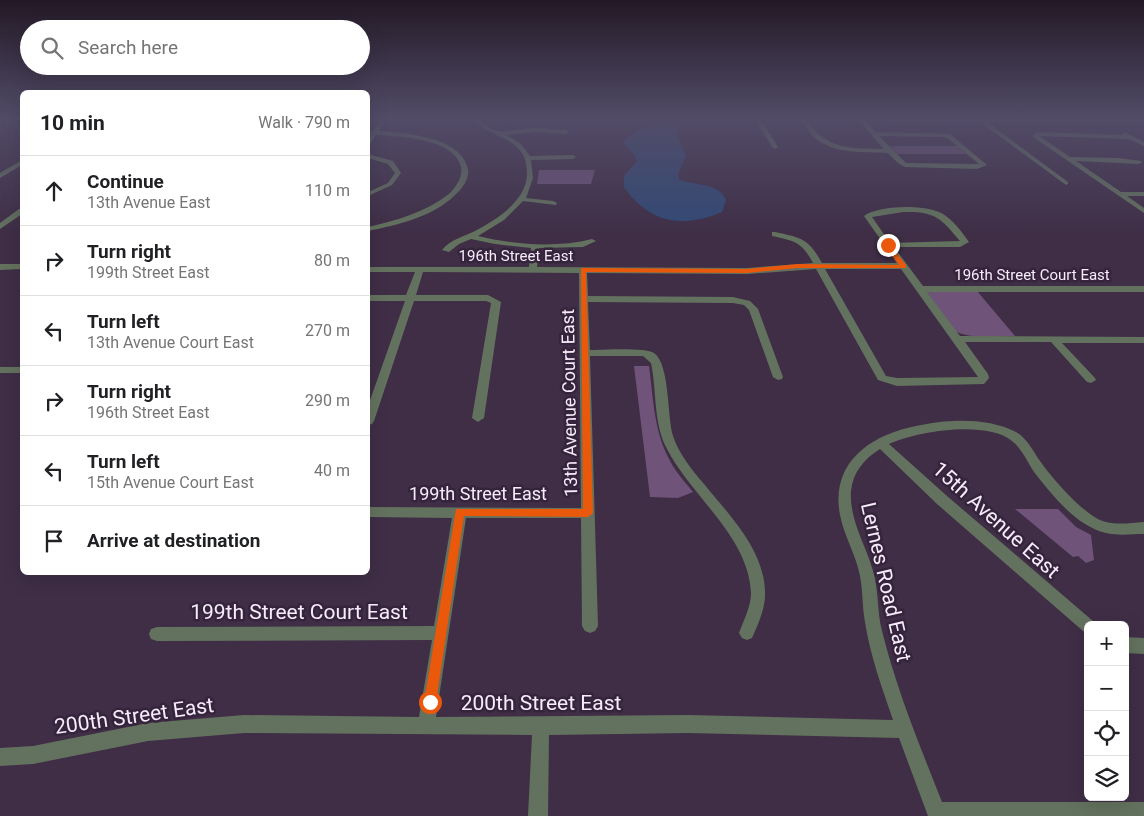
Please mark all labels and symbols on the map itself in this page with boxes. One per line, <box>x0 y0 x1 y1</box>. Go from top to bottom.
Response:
route end <box>877 234 900 257</box>
street label: 196th Street East <box>459 247 573 265</box>
street label: 196th Street Court East <box>954 266 1110 284</box>
street label: 13th Avenue Court East <box>557 309 581 497</box>
street label: 15th Avenue East <box>928 457 1064 583</box>
street label: 199th Street East <box>409 483 547 504</box>
street label: Lernes Road East <box>856 500 916 664</box>
street label: 199th Street Court East <box>190 600 408 624</box>
route start <box>419 691 442 714</box>
street label: 200th Street East <box>461 691 621 715</box>
street label: 200th Street East <box>53 693 215 739</box>

